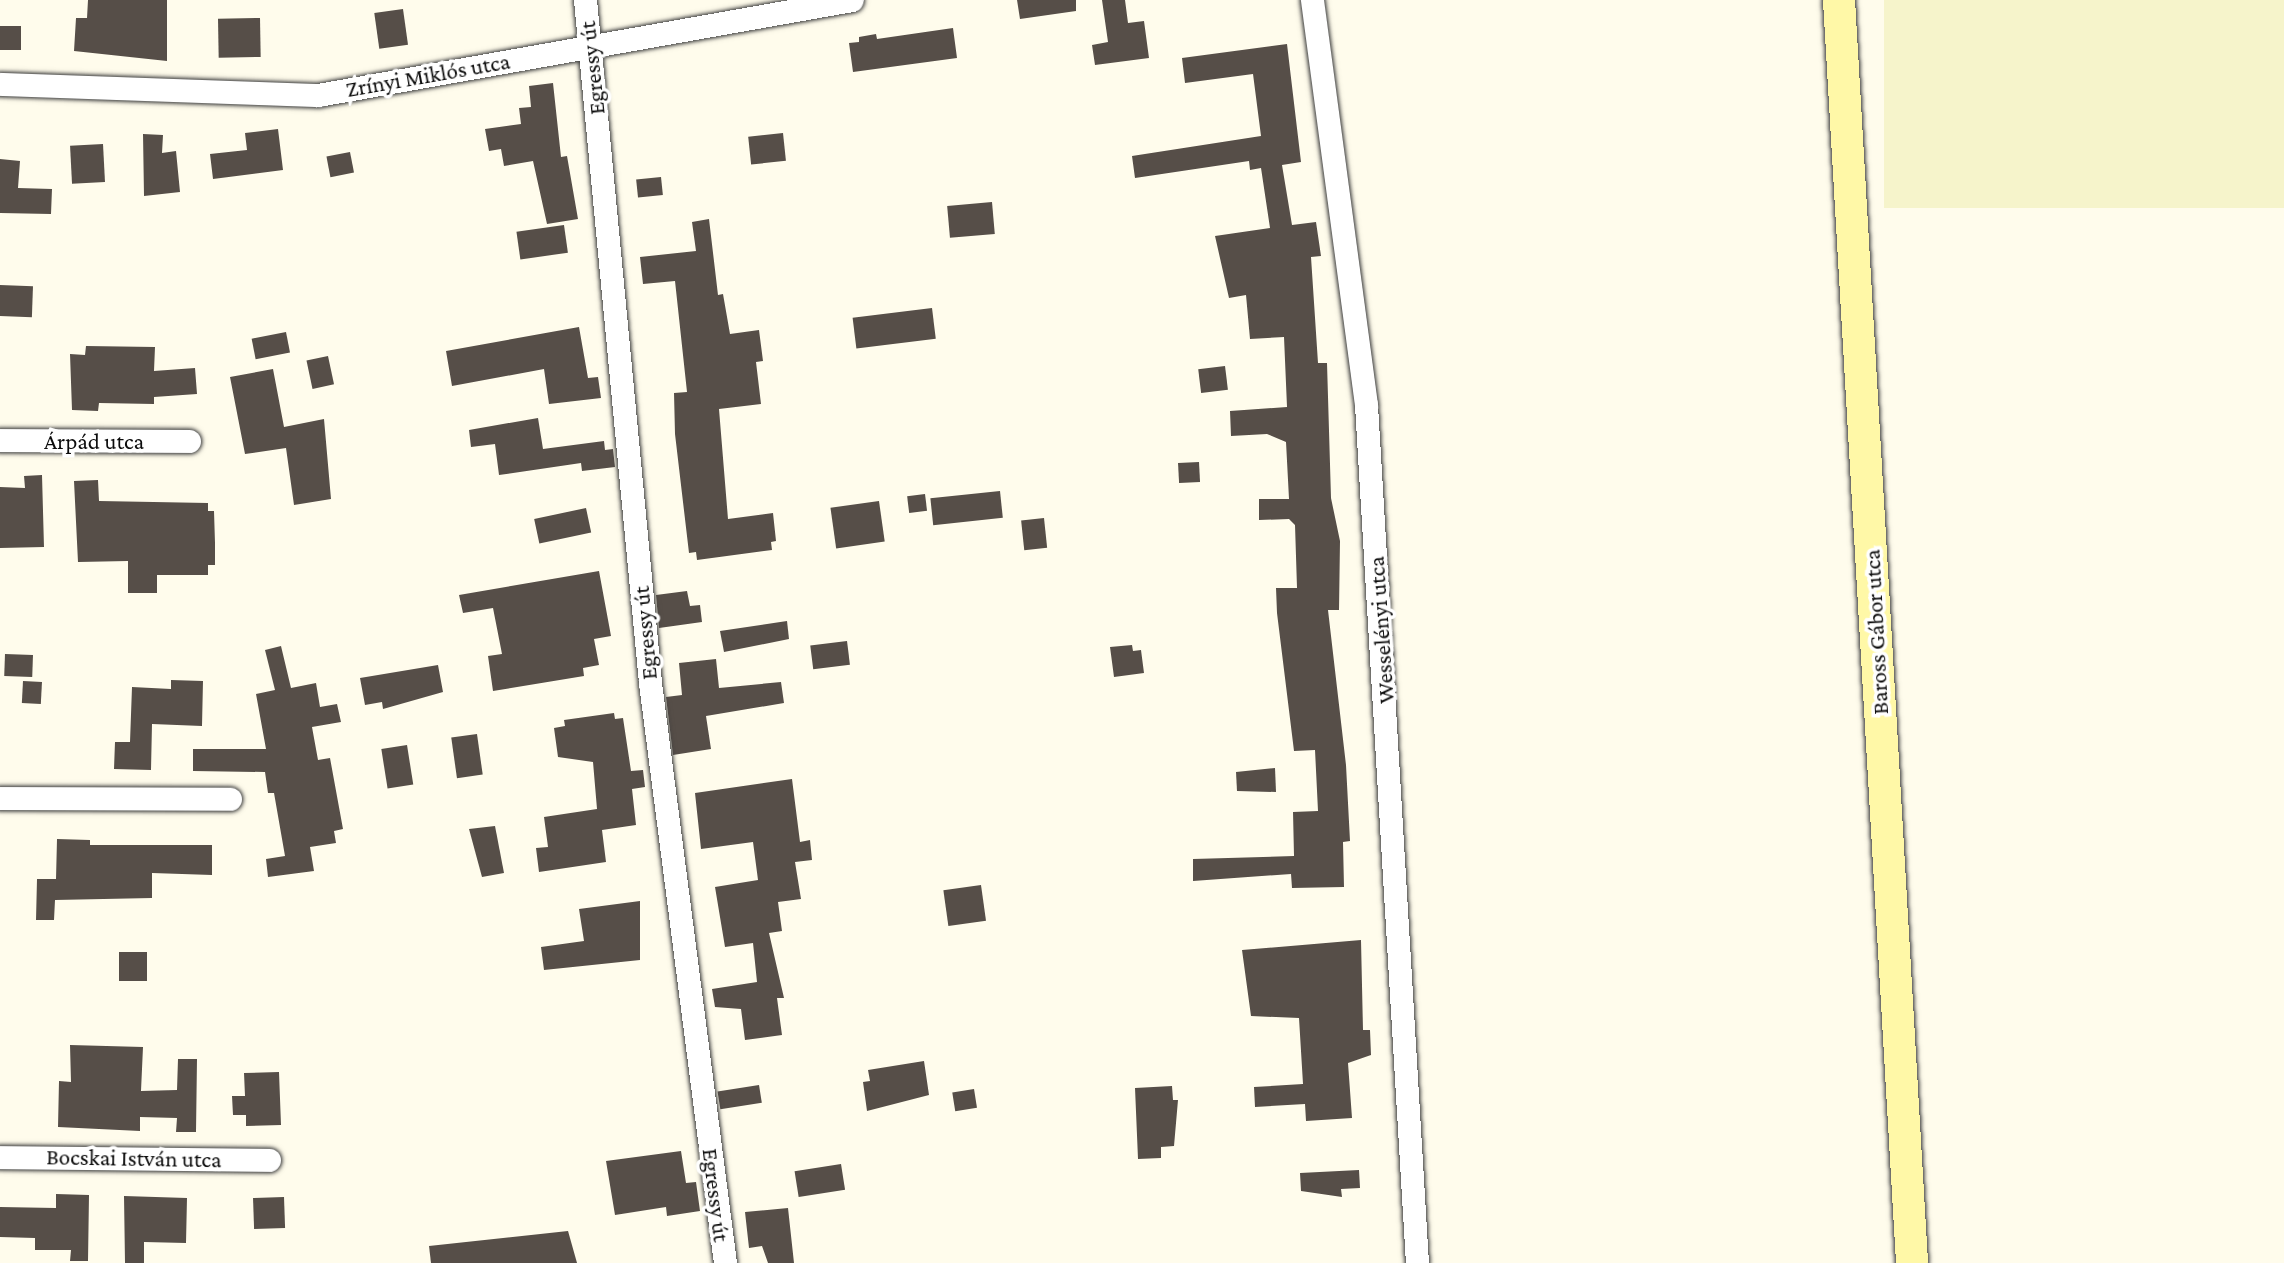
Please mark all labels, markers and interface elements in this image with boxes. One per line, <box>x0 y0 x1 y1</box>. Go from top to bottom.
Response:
street label: Egressy út <box>573 20 611 116</box>
street label: Zrínyi Miklós utca <box>344 47 512 103</box>
street label: Árpád utca <box>44 427 144 455</box>
street label: Baross Gábor utca <box>1858 549 1894 715</box>
street label: Wesselényi utca <box>1362 555 1400 705</box>
street label: Egressy út <box>627 585 663 681</box>
street label: Bocskai István utca <box>46 1143 222 1173</box>
street label: Egressy út <box>697 1147 735 1243</box>

